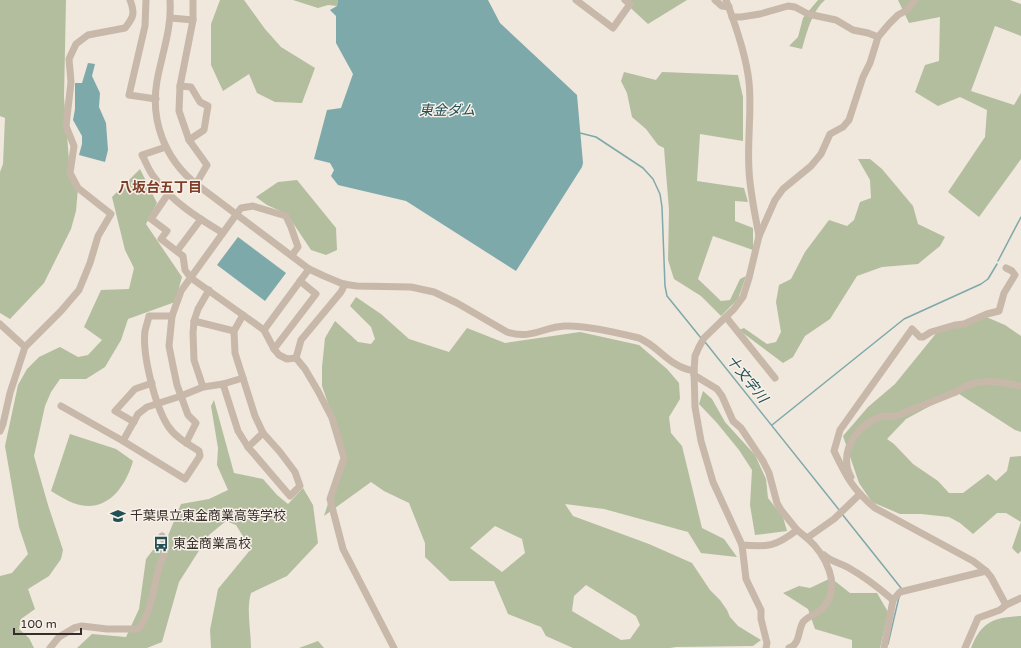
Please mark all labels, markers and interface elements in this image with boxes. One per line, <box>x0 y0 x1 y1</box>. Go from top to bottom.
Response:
water label: 東金ダム <box>419 102 475 119</box>
district label: 八坂台五丁目 <box>118 179 202 196</box>
water label: 十文字川 <box>723 352 772 408</box>
school or university icon: 千葉県立東金商業高等学校 <box>109 507 127 525</box>
place label: 千葉県立東金商業高等学校 <box>130 508 286 524</box>
bus stop icon: 東金商業高校 <box>152 535 170 553</box>
place label: 東金商業高校 <box>173 536 251 552</box>
scale bar <box>14 610 81 636</box>
text: 100 m <box>20 617 57 631</box>

